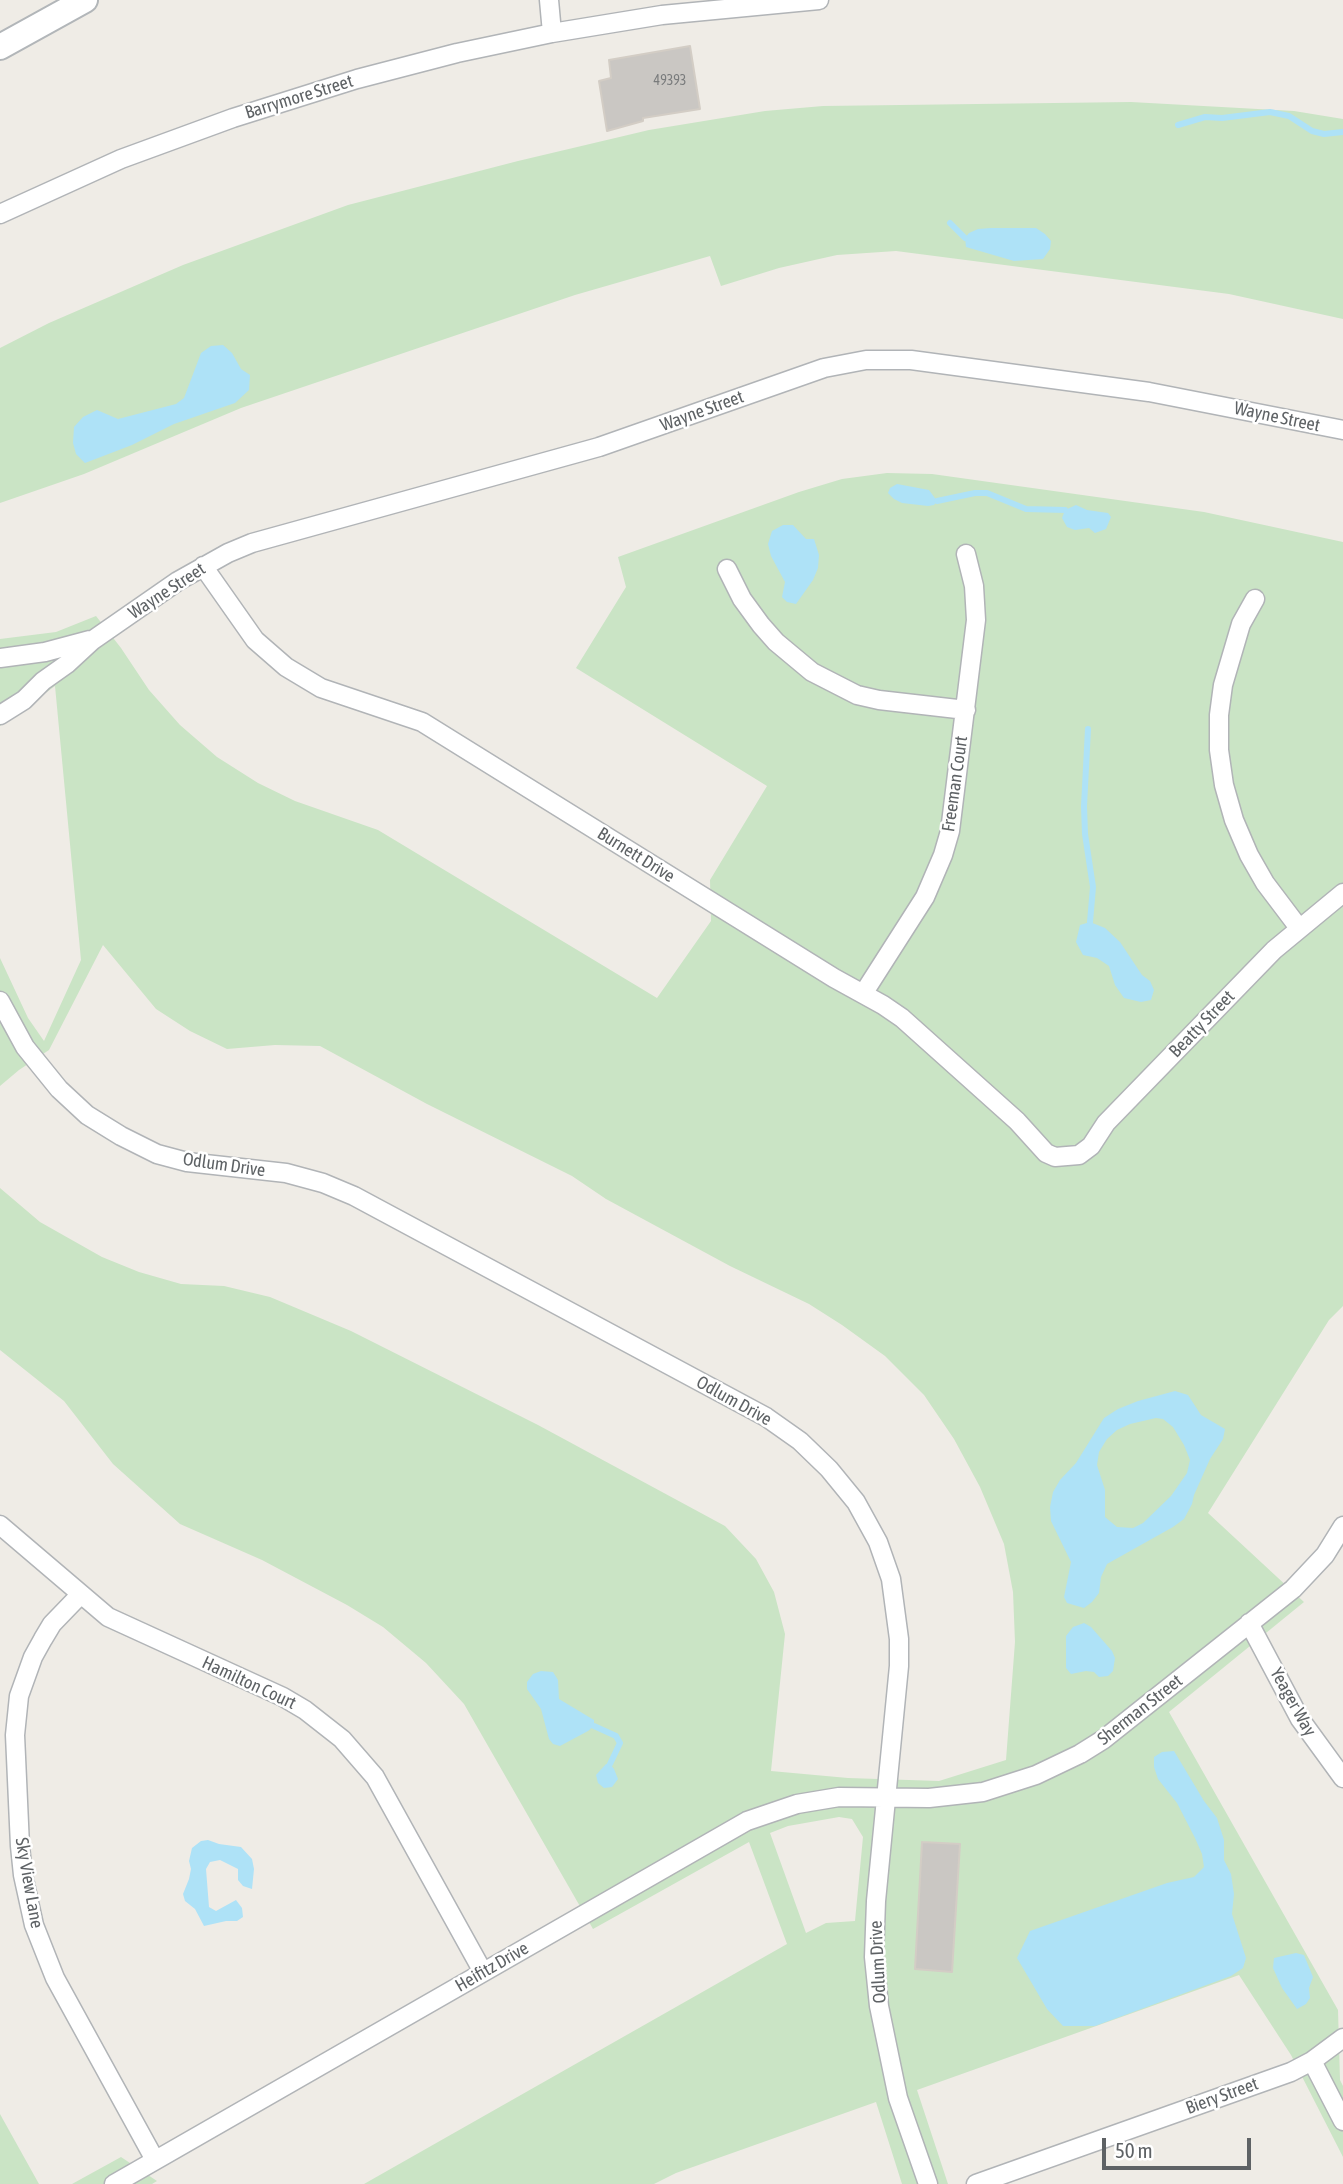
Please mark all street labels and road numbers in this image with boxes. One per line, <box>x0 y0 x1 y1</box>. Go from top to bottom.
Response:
street label: Barrymore Street <box>242 70 356 124</box>
street label: Wayne Street <box>657 386 747 436</box>
street label: Wayne Street <box>1232 397 1322 437</box>
street label: Wayne Street <box>125 558 209 624</box>
street label: Freeman Court <box>938 735 972 833</box>
street label: Burnett Drive <box>593 823 679 887</box>
street label: Beatty Street <box>1165 986 1239 1062</box>
street label: Odlum Drive <box>181 1149 267 1181</box>
street label: Odlum Drive <box>693 1371 775 1431</box>
street label: Hamilton Court <box>199 1652 299 1714</box>
street label: Yeager Way <box>1265 1664 1321 1740</box>
street label: Sherman Street <box>1093 1670 1187 1750</box>
street label: Sky View Lane <box>10 1836 48 1930</box>
street label: Odlum Drive <box>865 1920 891 2004</box>
street label: Heifitz Drive <box>452 1937 532 1997</box>
street label: Biery Street <box>1183 2073 1261 2119</box>

